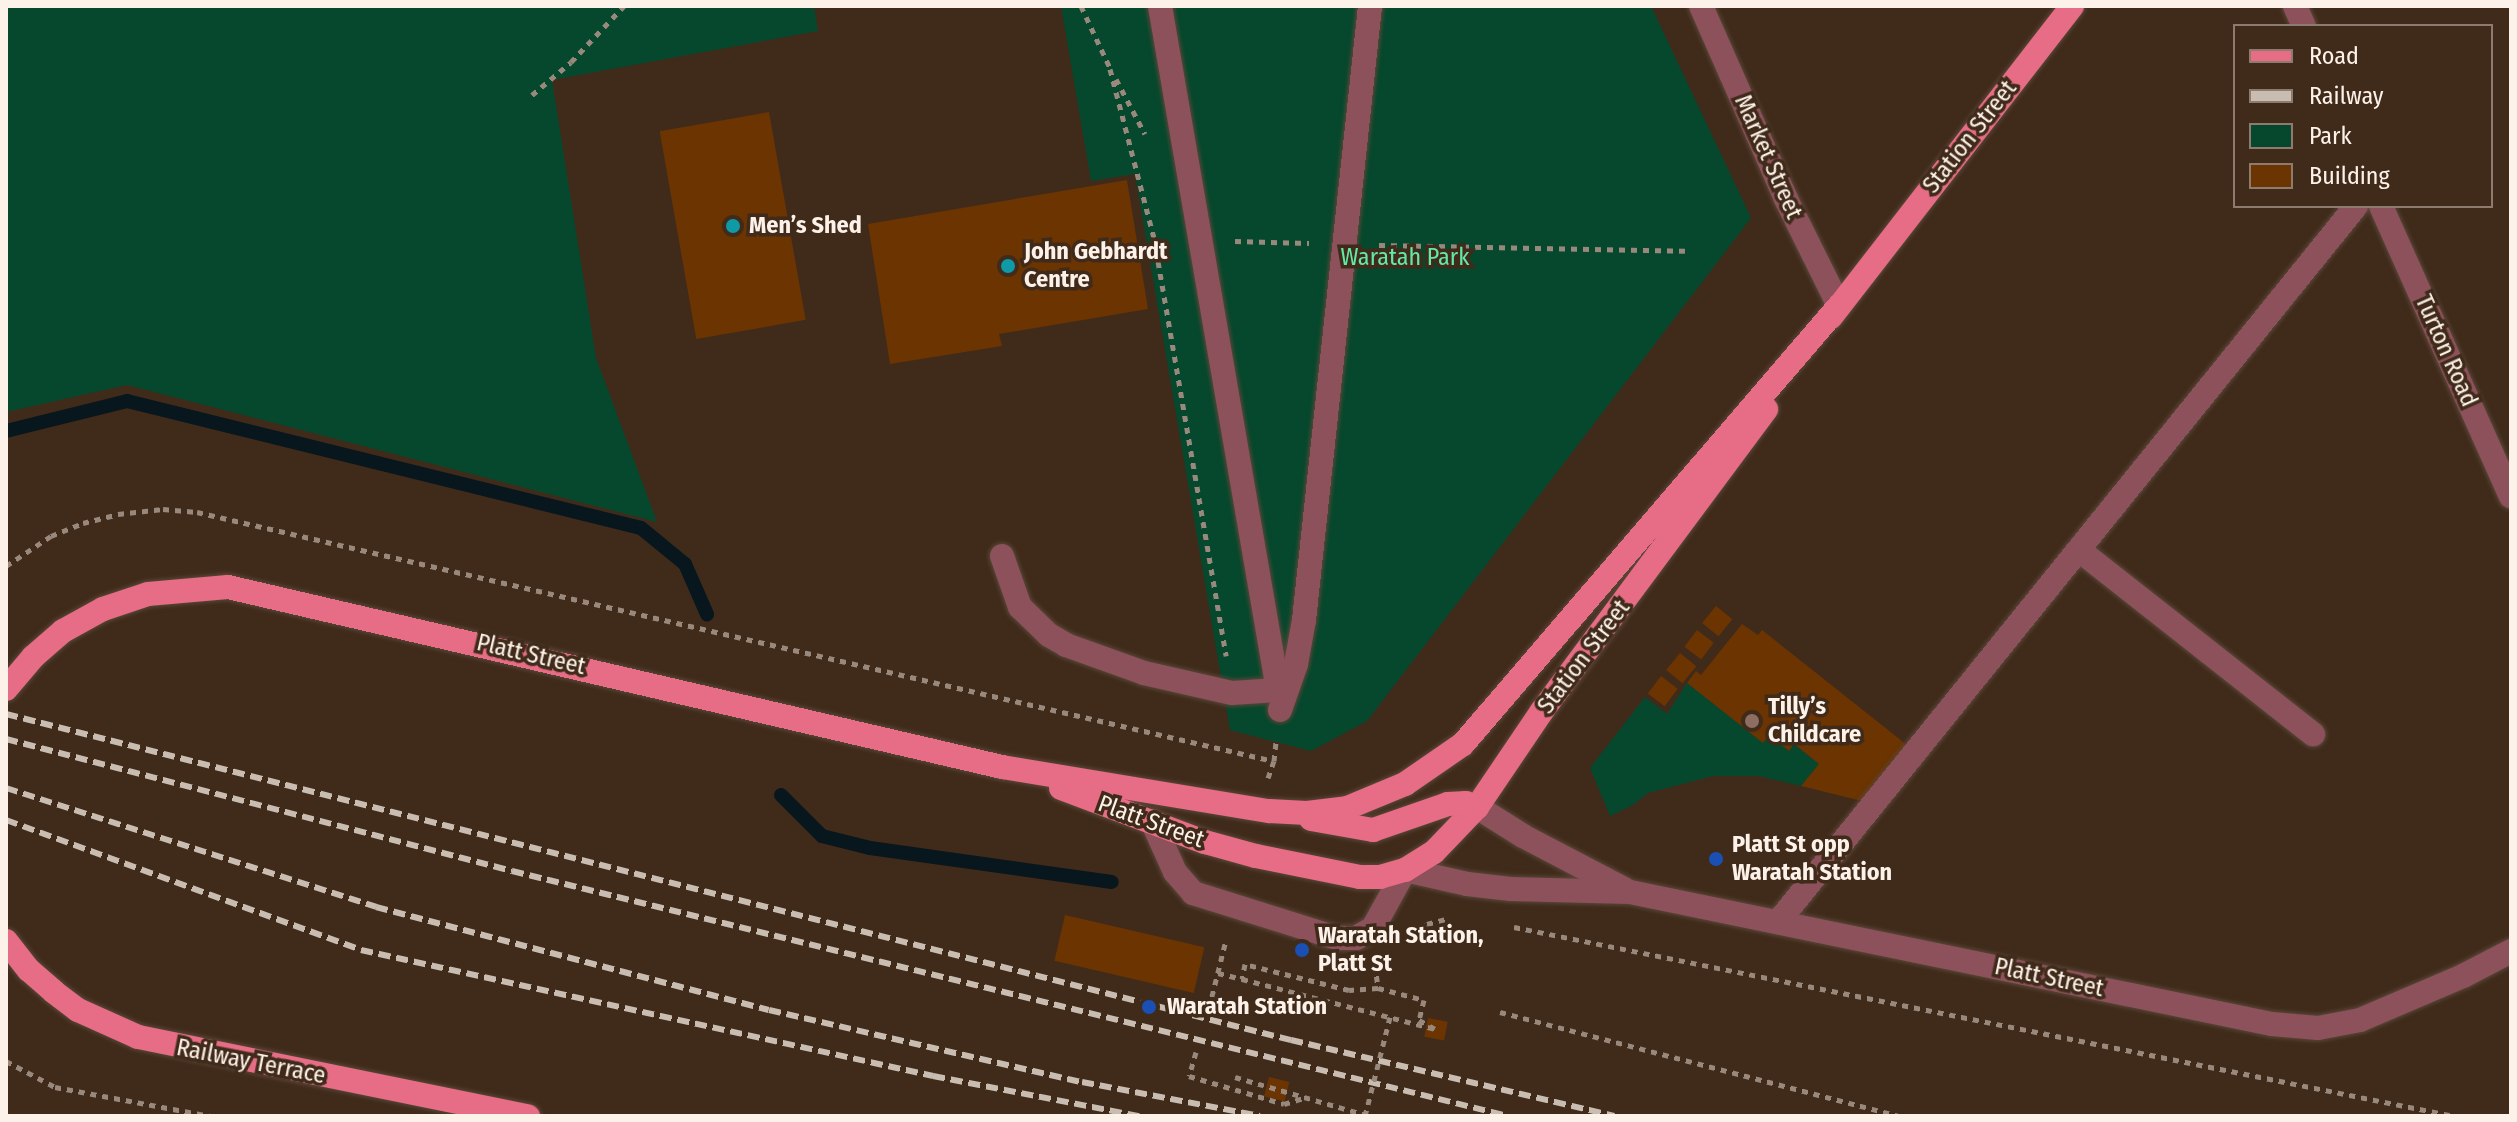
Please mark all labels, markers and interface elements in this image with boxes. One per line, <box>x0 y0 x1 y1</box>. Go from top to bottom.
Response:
legend <box>2233 24 2493 208</box>
text: Road <box>2309 42 2359 70</box>
street label: Station Street <box>1917 75 2023 199</box>
text: Railway <box>2309 82 2384 110</box>
street label: Market Street <box>1728 91 1808 223</box>
text: Park <box>2309 122 2352 150</box>
text: Building <box>2309 162 2390 190</box>
place label: Men’s Shed <box>749 212 862 240</box>
marker: Men’s Shed <box>724 217 742 235</box>
place label: John Gebhardt Centre <box>1024 238 1167 294</box>
park label: Waratah Park <box>1341 244 1469 272</box>
marker: John Gebhardt Centre <box>999 257 1017 275</box>
street label: Turton Road <box>2409 291 2483 411</box>
street label: Station Street <box>1532 594 1636 720</box>
street label: Platt Street <box>474 629 588 681</box>
place label: Tilly’s Childcare <box>1768 693 1861 749</box>
marker: Tilly’s Childcare <box>1743 712 1761 730</box>
street label: Platt Street <box>1094 790 1208 854</box>
place label: Platt St opp Waratah Station <box>1732 831 1892 887</box>
marker: Platt St opp Waratah Station <box>1707 850 1725 868</box>
place label: Waratah Station, Platt St <box>1318 922 1484 978</box>
marker: Waratah Station, Platt St <box>1293 941 1311 959</box>
street label: Platt Street <box>1992 952 2106 1004</box>
place label: Waratah Station <box>1167 993 1327 1021</box>
marker: Waratah Station <box>1138 996 1160 1018</box>
street label: Railway Terrace <box>174 1033 328 1091</box>

